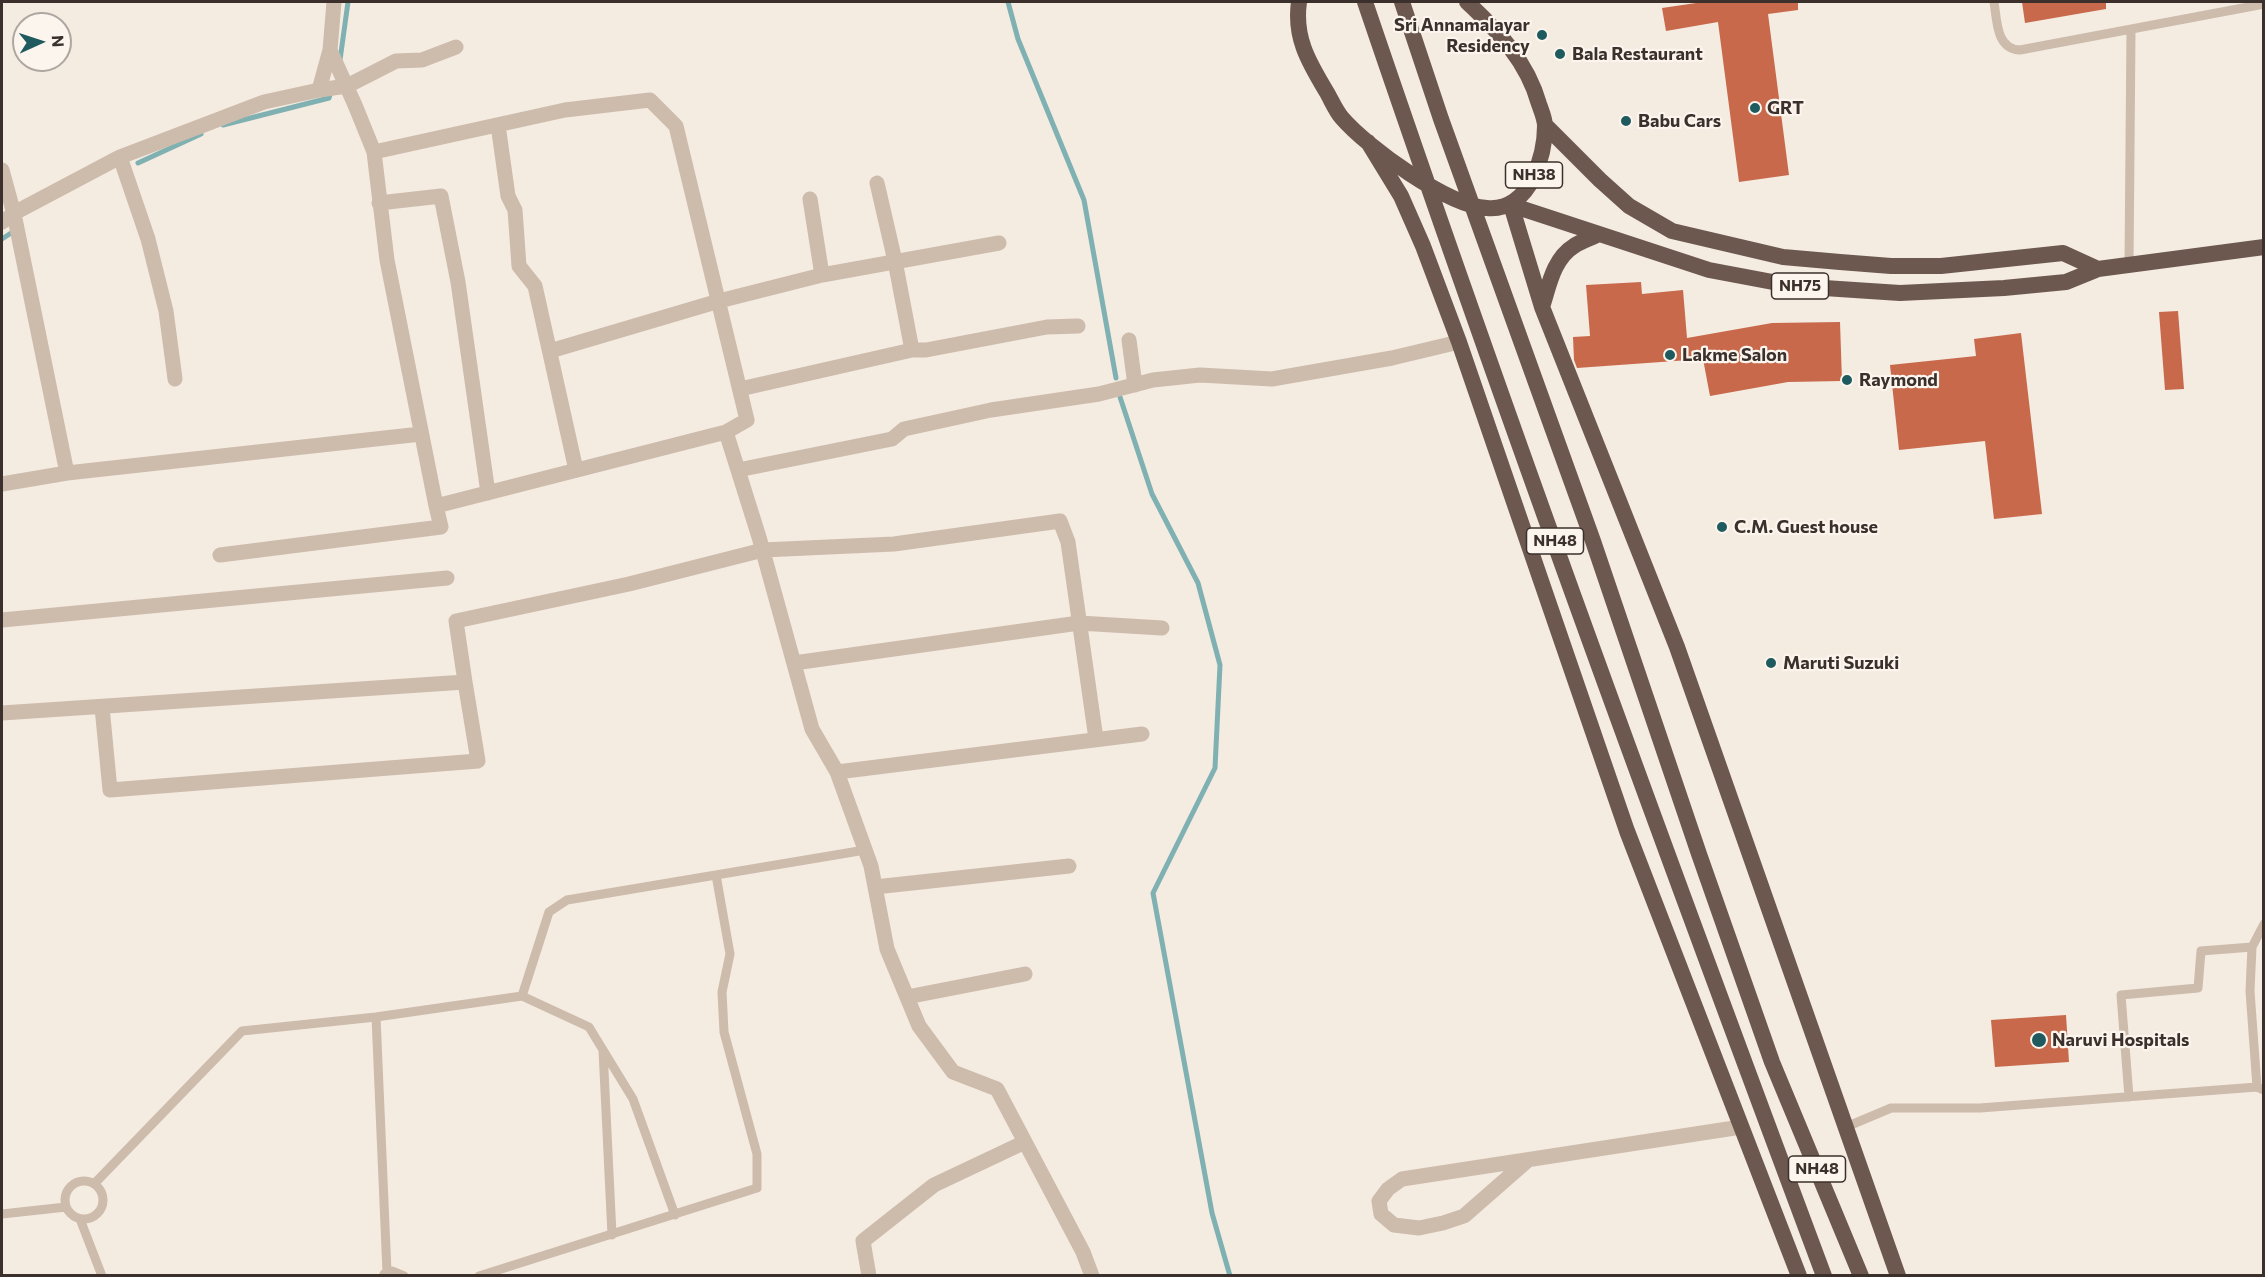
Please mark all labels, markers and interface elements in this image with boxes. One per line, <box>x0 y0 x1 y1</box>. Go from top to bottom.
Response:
north arrow <box>12 12 72 72</box>
place label: Sri Annamalayar Residency <box>1394 14 1530 57</box>
marker: Sri Annamalayar Residency <box>1535 28 1549 42</box>
text: N <box>49 35 68 48</box>
place label: Bala Restaurant <box>1572 43 1703 65</box>
marker: Bala Restaurant <box>1553 47 1567 61</box>
place label: GRT <box>1767 97 1804 119</box>
marker: GRT <box>1748 101 1762 115</box>
place label: Babu Cars <box>1638 110 1721 132</box>
marker: Babu Cars <box>1619 114 1633 128</box>
road number: NH38 <box>1506 162 1562 188</box>
road number: NH75 <box>1772 273 1828 299</box>
place label: Lakme Salon <box>1682 344 1787 366</box>
marker: Lakme Salon <box>1663 348 1677 362</box>
place label: Raymond <box>1859 369 1938 391</box>
marker: Raymond <box>1840 373 1854 387</box>
place label: C.M. Guest house <box>1734 516 1878 538</box>
marker: C.M. Guest house <box>1715 520 1729 534</box>
road number: NH48 <box>1526 528 1584 554</box>
place label: Maruti Suzuki <box>1783 652 1899 674</box>
marker: Maruti Suzuki <box>1764 656 1778 670</box>
place label: Naruvi Hospitals <box>2052 1029 2189 1051</box>
marker: Naruvi Hospitals <box>2030 1031 2048 1049</box>
road number: NH48 <box>1788 1156 1846 1182</box>

